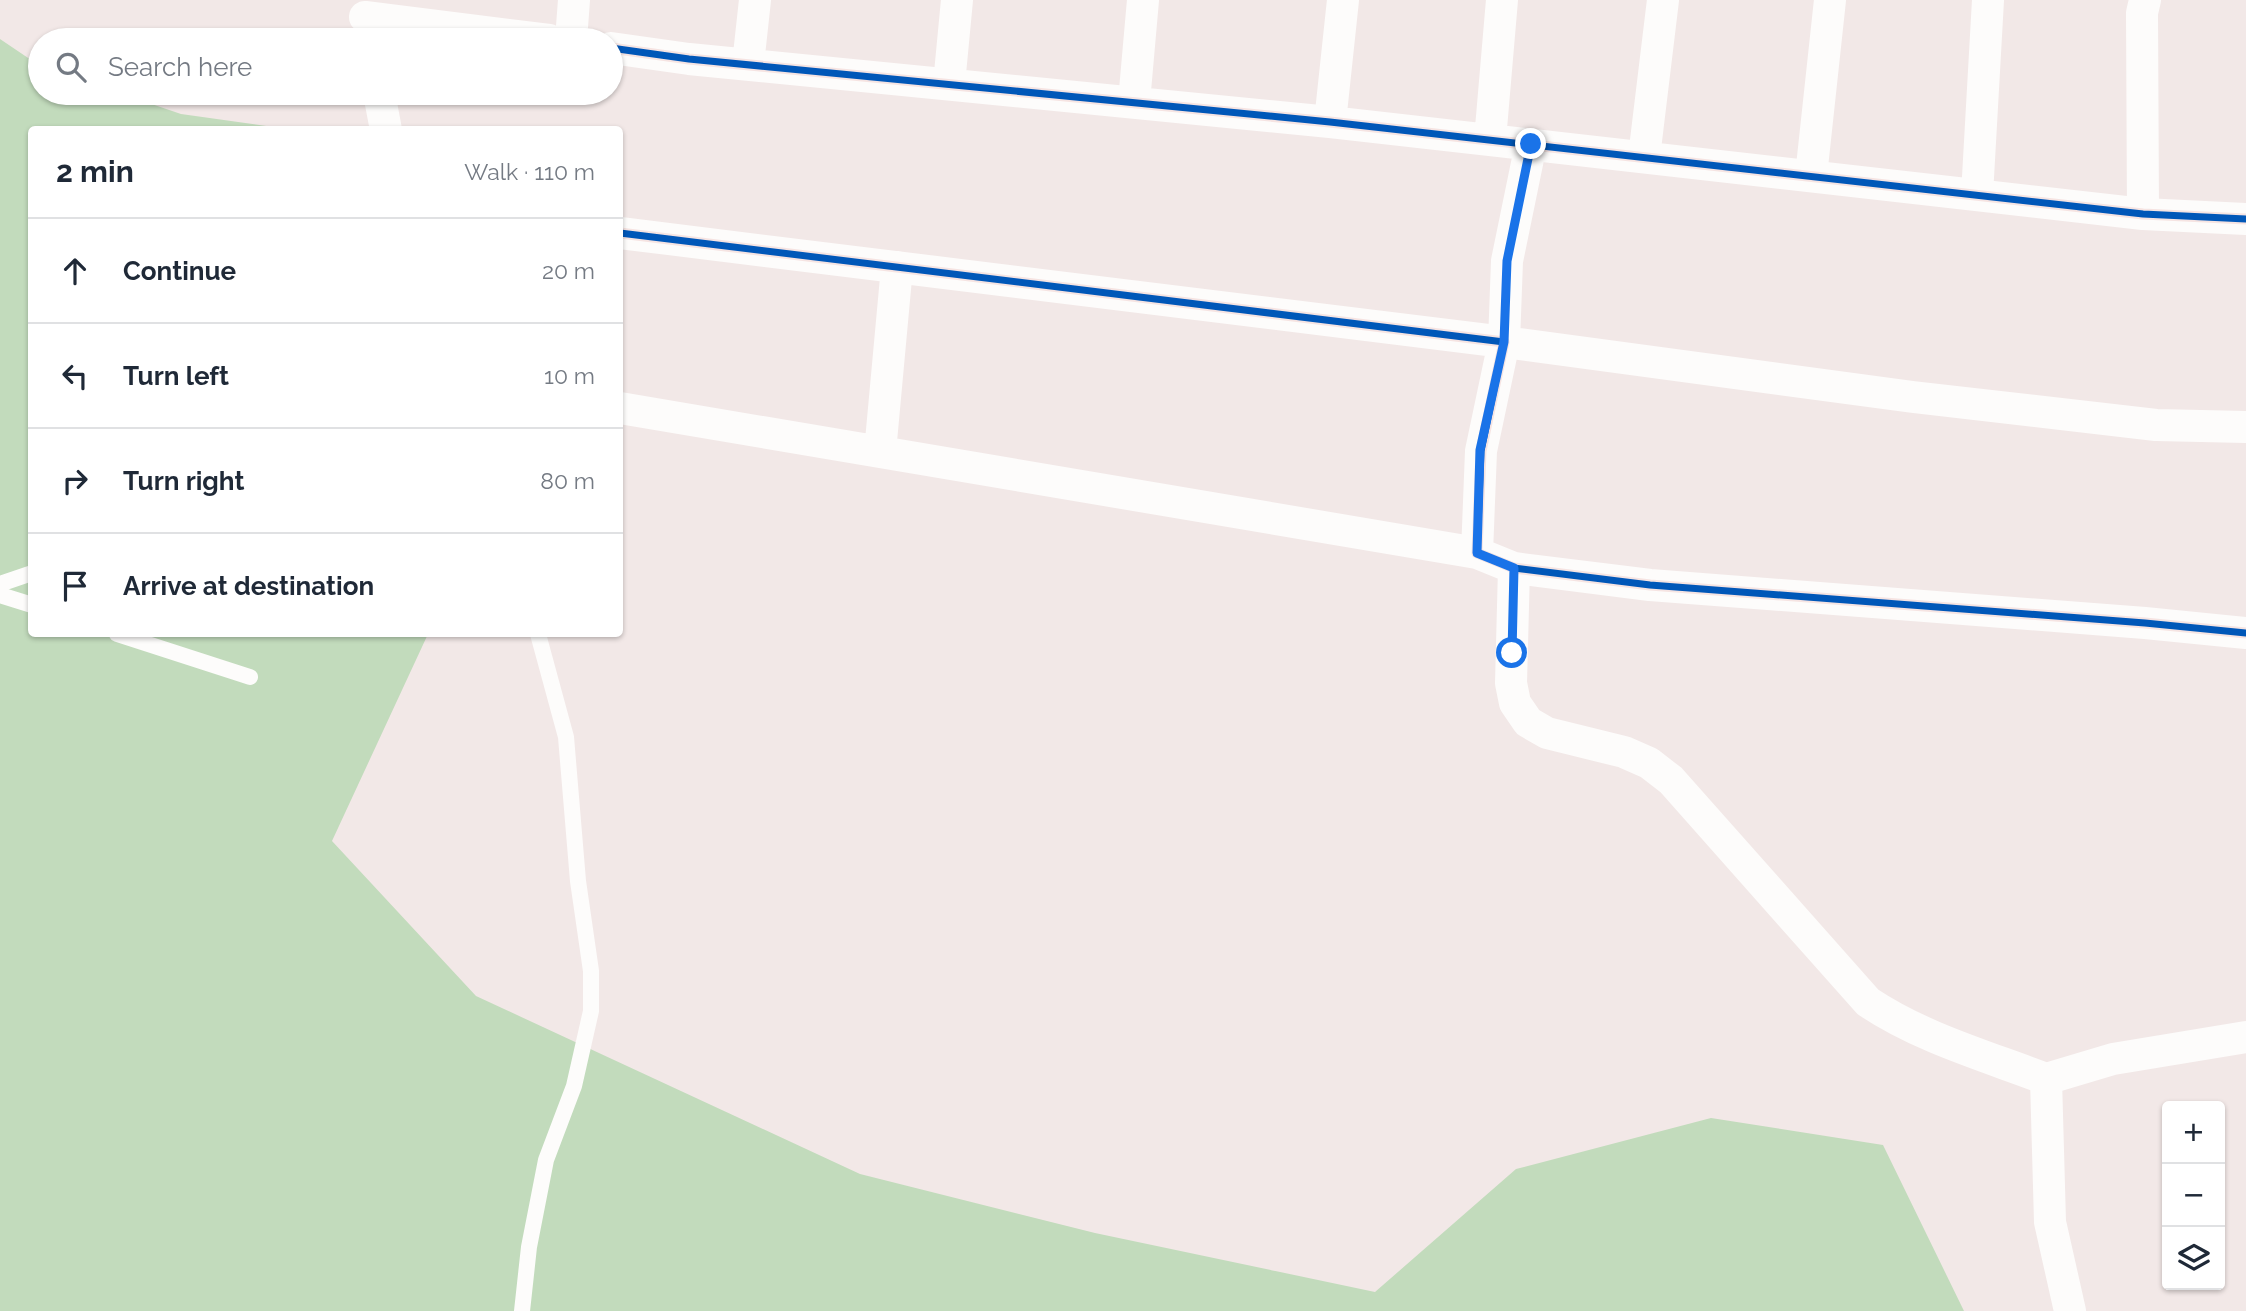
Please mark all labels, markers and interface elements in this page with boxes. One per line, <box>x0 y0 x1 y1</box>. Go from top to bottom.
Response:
search box <box>28 28 623 105</box>
icon: search <box>52 48 90 86</box>
text: Search here <box>108 52 252 82</box>
route end <box>1515 128 1546 159</box>
text: 2 min <box>56 154 134 189</box>
text: Walk · 110 m <box>464 158 595 185</box>
icon: ahead <box>56 252 94 290</box>
text: Continue <box>123 256 236 286</box>
text: 20 m <box>542 257 595 284</box>
icon: left <box>56 357 94 395</box>
text: Turn left <box>123 361 229 391</box>
text: 10 m <box>544 362 595 389</box>
icon: right <box>56 462 94 500</box>
text: Turn right <box>123 466 244 496</box>
text: 80 m <box>540 467 595 494</box>
icon: arrive <box>56 567 94 605</box>
text: Arrive at destination <box>123 571 374 601</box>
route start <box>1496 637 1527 668</box>
map controls <box>2162 1101 2225 1290</box>
button: + <box>2162 1101 2225 1164</box>
button: − <box>2162 1164 2225 1227</box>
button: layers <box>2162 1227 2225 1290</box>

